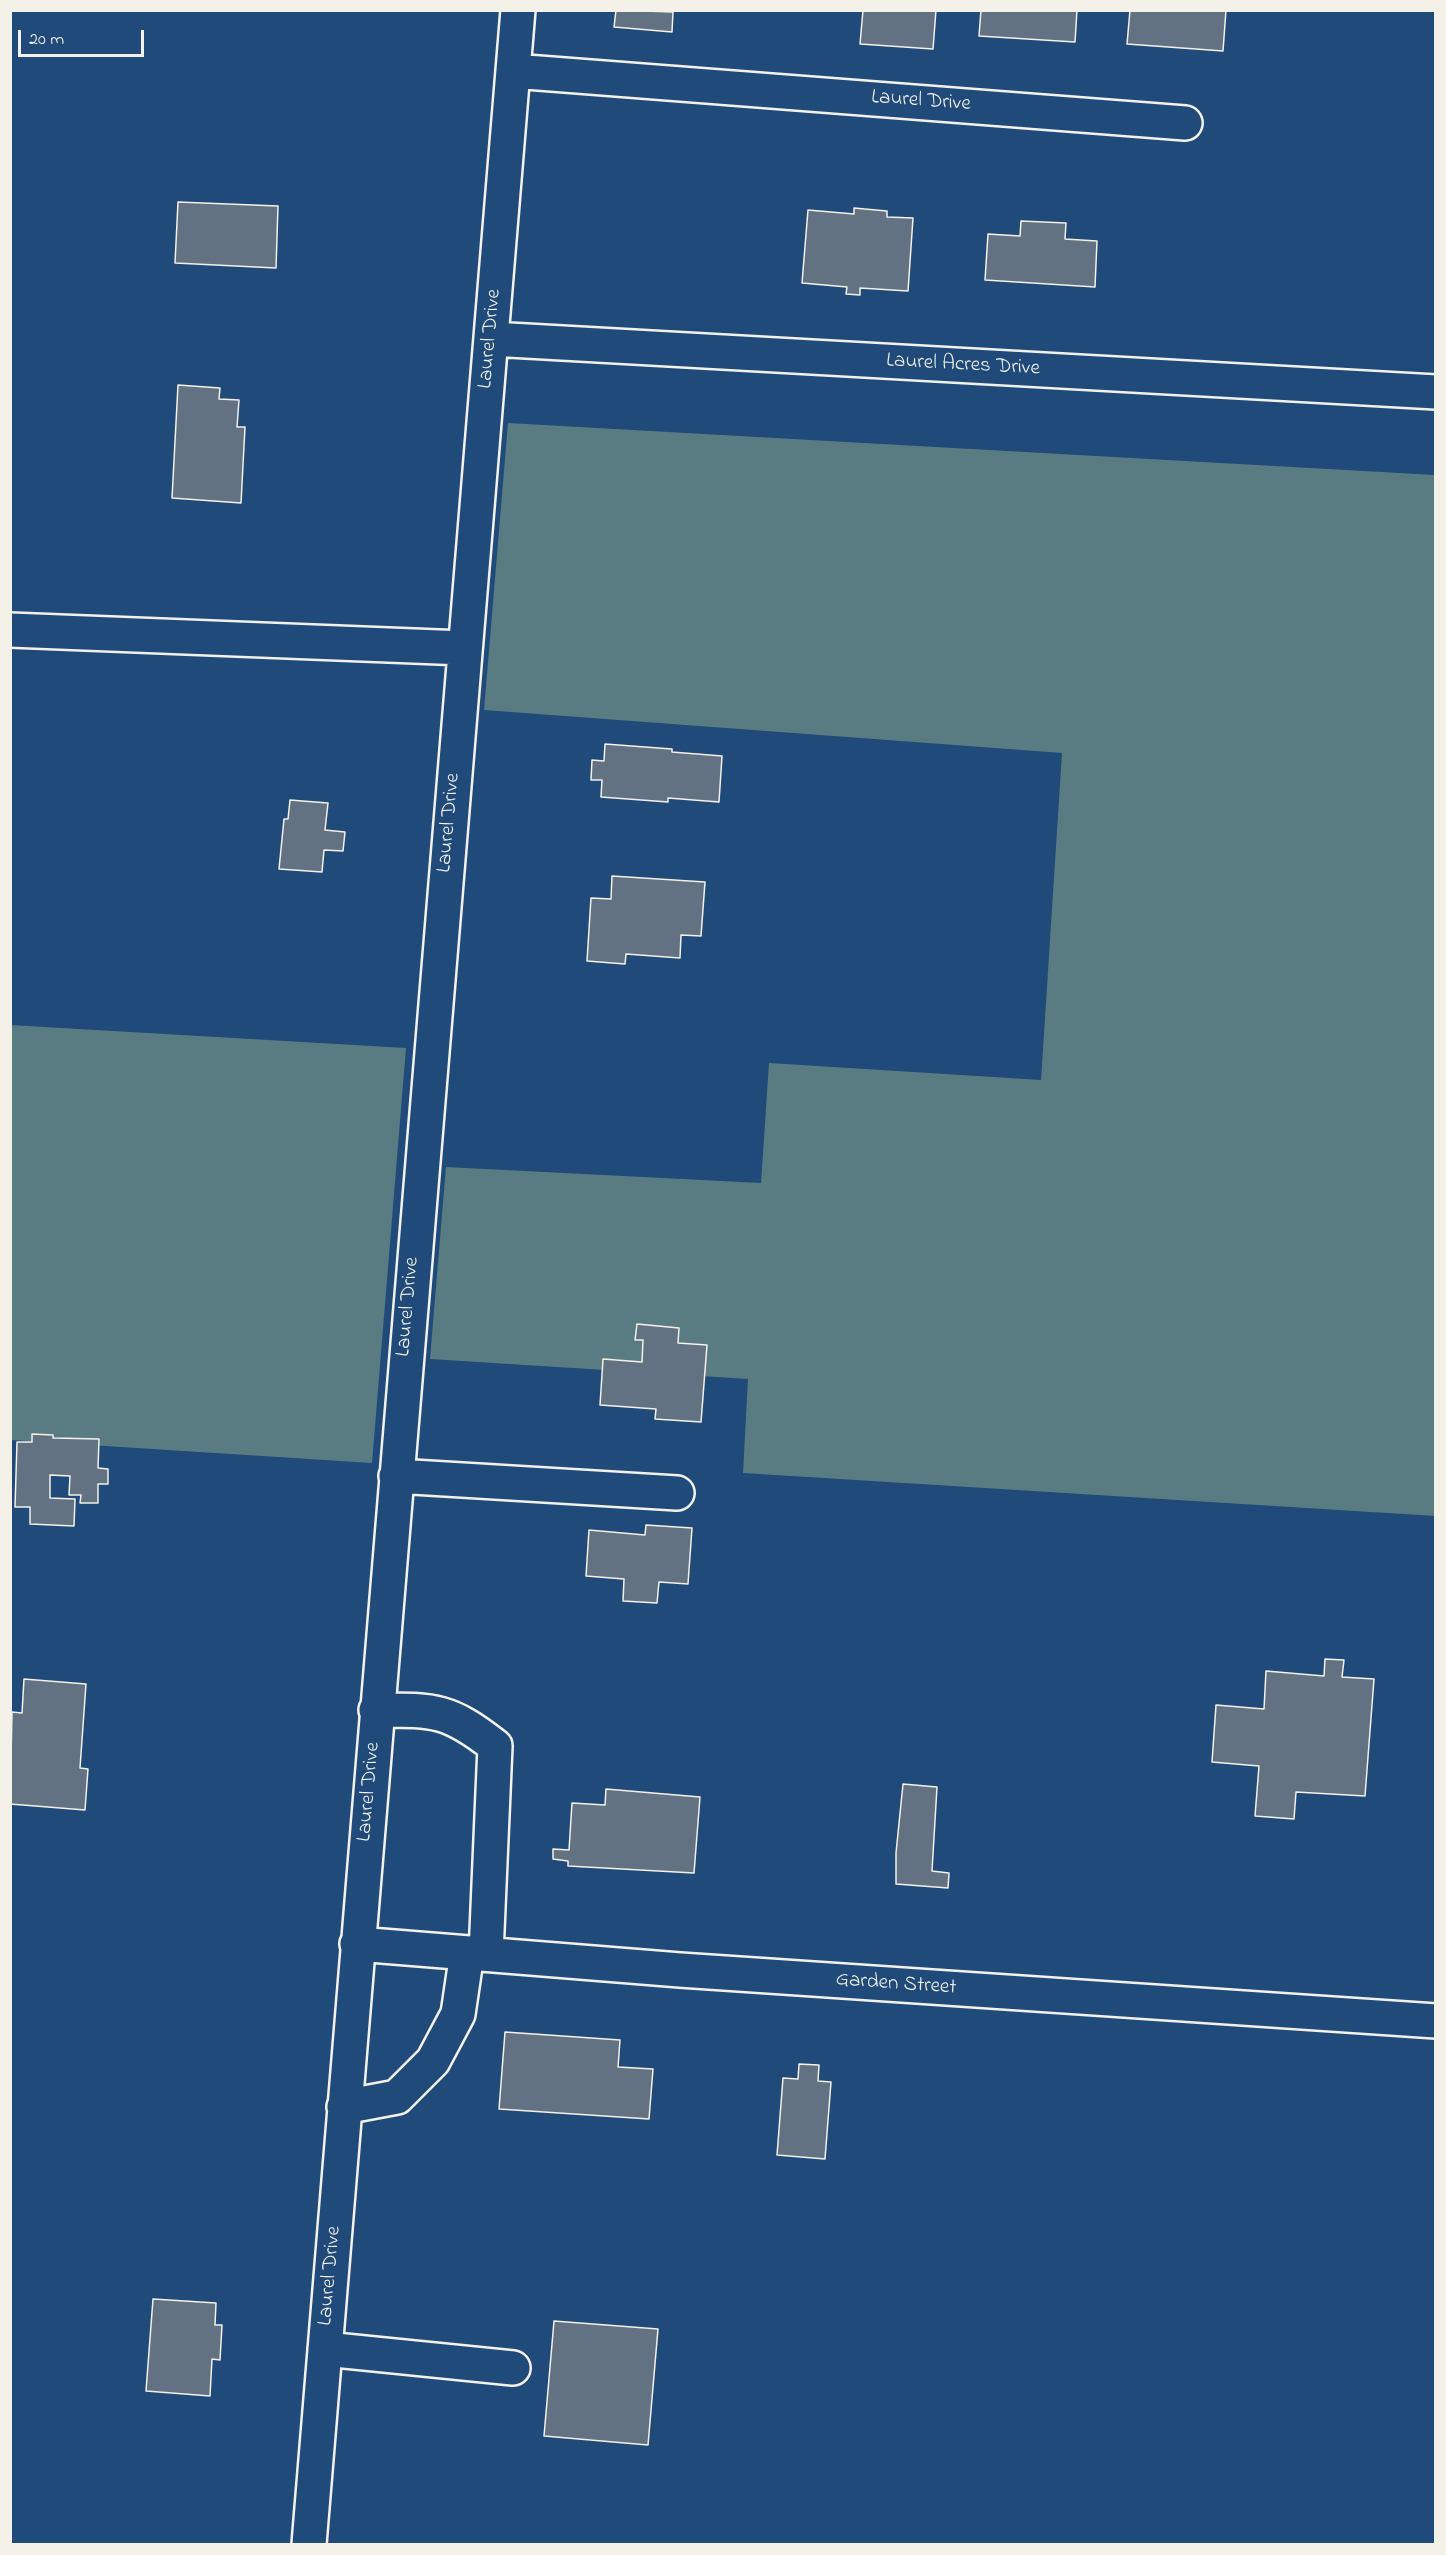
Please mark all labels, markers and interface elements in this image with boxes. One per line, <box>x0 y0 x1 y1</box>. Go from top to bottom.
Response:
scale bar <box>21 18 147 56</box>
text: 20 m <box>29 27 64 53</box>
street label: Laurel Drive <box>870 86 972 118</box>
street label: Laurel Drive <box>474 288 508 390</box>
street label: Laurel Acres Drive <box>886 349 1040 383</box>
street label: Laurel Drive <box>433 772 467 874</box>
street label: Laurel Drive <box>392 1256 426 1358</box>
street label: Laurel Drive <box>353 1741 387 1843</box>
street label: Garden Street <box>835 1968 957 2002</box>
street label: Laurel Drive <box>314 2225 348 2327</box>

